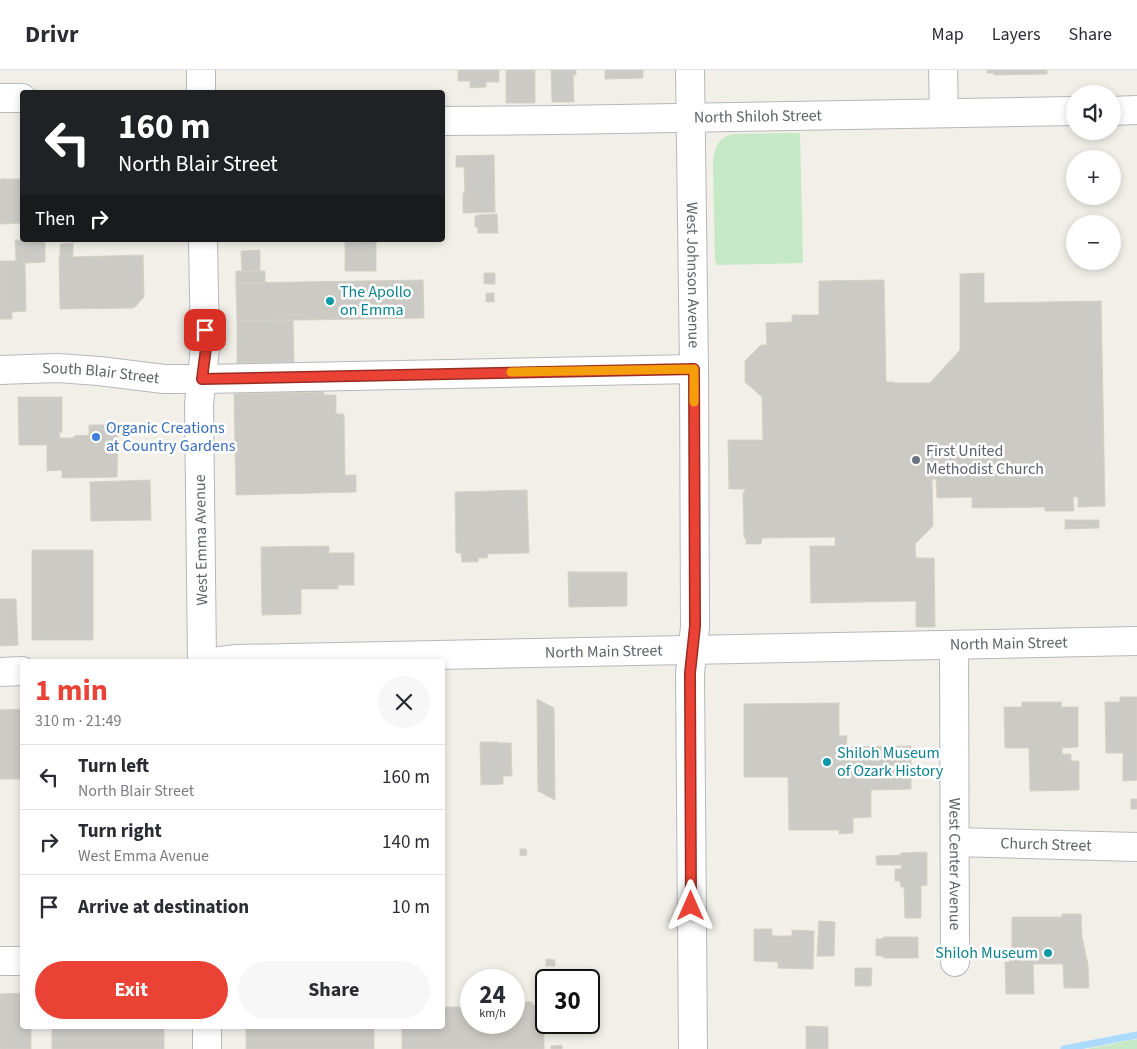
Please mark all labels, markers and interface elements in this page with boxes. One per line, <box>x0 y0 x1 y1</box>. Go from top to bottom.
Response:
text: Drivr <box>25 17 79 52</box>
text: Map <box>932 22 964 47</box>
text: Layers <box>992 22 1041 47</box>
text: Share <box>1069 22 1112 47</box>
map controls <box>1066 85 1121 270</box>
button: sound <box>1066 85 1121 140</box>
text: 160 m <box>118 102 210 152</box>
street label: North Shiloh Street <box>694 104 823 129</box>
icon: left <box>35 110 100 175</box>
text: North Blair Street <box>118 148 278 180</box>
button: + <box>1066 150 1121 205</box>
street label: West Johnson Avenue <box>681 202 705 348</box>
icon: right <box>85 205 113 233</box>
text: Then <box>35 206 75 233</box>
button: − <box>1066 215 1121 270</box>
place label: The Apollo on Emma <box>340 281 412 321</box>
marker: The Apollo on Emma <box>324 295 336 307</box>
pin <box>184 309 226 351</box>
icon: arrive <box>191 316 219 344</box>
street label: South Blair Street <box>42 357 161 389</box>
place label: Organic Creations at Country Gardens <box>106 417 236 457</box>
marker: Organic Creations at Country Gardens <box>90 431 102 443</box>
place label: First United Methodist Church <box>926 440 1044 480</box>
marker: First United Methodist Church <box>910 454 922 466</box>
street label: West Emma Avenue <box>189 474 213 606</box>
street label: North Main Street <box>950 631 1068 656</box>
street label: North Main Street <box>545 639 663 664</box>
text: 1 min <box>35 669 108 712</box>
button: close <box>378 676 430 728</box>
text: 310 m · 21:49 <box>35 710 122 732</box>
place label: Shiloh Museum of Ozark History <box>837 742 944 782</box>
text: Turn left <box>78 753 149 780</box>
marker: Shiloh Museum of Ozark History <box>821 756 833 768</box>
icon: left <box>35 763 63 791</box>
text: 160 m <box>382 764 430 791</box>
text: North Blair Street <box>78 780 194 802</box>
street label: West Center Avenue <box>943 798 966 930</box>
text: Turn right <box>78 818 162 845</box>
icon: right <box>35 828 63 856</box>
text: 140 m <box>382 829 430 856</box>
street label: Church Street <box>1000 832 1093 857</box>
text: West Emma Avenue <box>78 845 209 867</box>
position arrow <box>664 879 716 931</box>
icon: arrive <box>35 893 63 921</box>
text: Arrive at destination <box>78 894 249 921</box>
text: 10 m <box>392 894 430 921</box>
place label: Shiloh Museum <box>935 942 1038 964</box>
marker: Shiloh Museum <box>1042 947 1054 959</box>
button: Exit <box>35 961 228 1019</box>
button: Share <box>238 961 430 1019</box>
speed limit sign: 30 <box>535 969 600 1034</box>
text: 24 <box>479 977 506 1013</box>
text: km/h <box>479 1005 506 1022</box>

